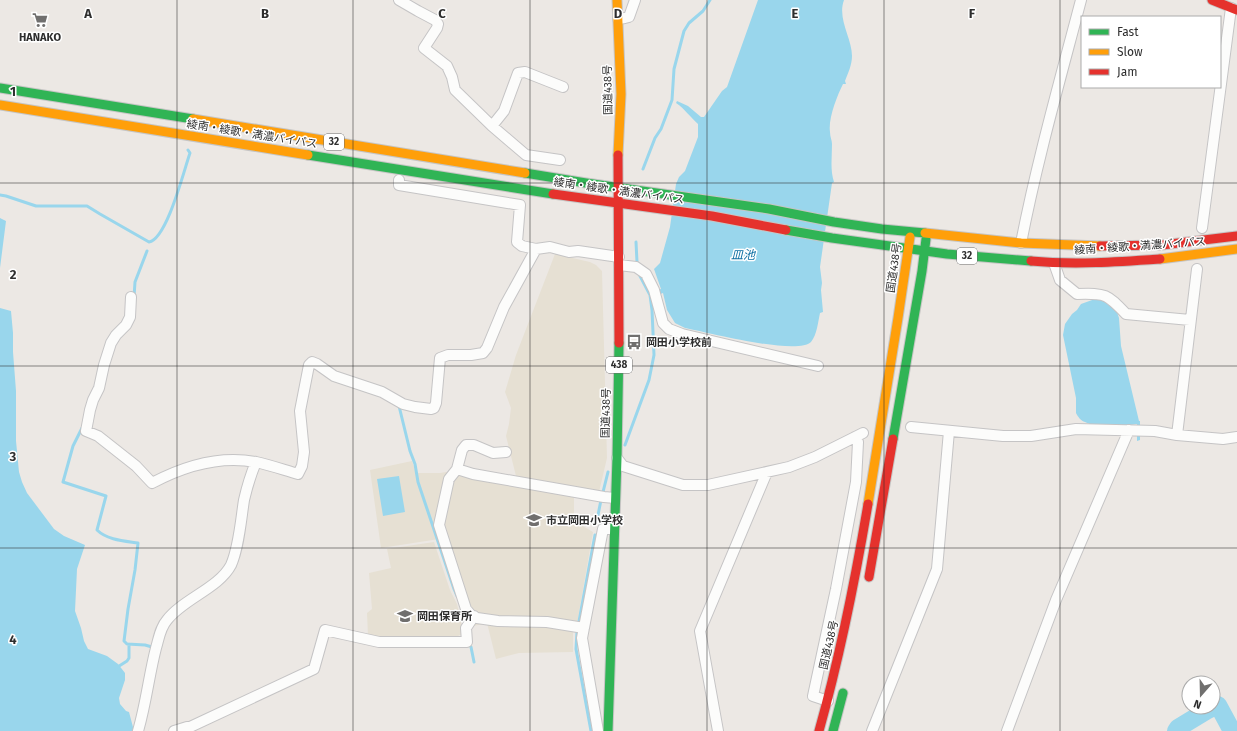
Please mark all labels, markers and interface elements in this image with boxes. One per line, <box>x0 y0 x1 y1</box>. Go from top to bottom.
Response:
text: A <box>83 6 92 21</box>
text: B <box>261 6 269 21</box>
text: C <box>438 6 446 21</box>
text: D <box>614 6 623 21</box>
text: E <box>792 6 799 21</box>
text: F <box>969 6 976 21</box>
supermarket icon: HANAKO <box>31 11 49 29</box>
legend <box>1081 16 1221 88</box>
text: Fast <box>1117 25 1139 39</box>
place label: HANAKO <box>19 31 61 44</box>
text: Slow <box>1117 45 1143 59</box>
street label: 国道438号 <box>601 65 615 115</box>
text: Jam <box>1117 65 1137 79</box>
text: 1 <box>10 84 16 99</box>
street label: 綾南・綾歌・満濃バイパス <box>186 117 318 151</box>
road number: 32 <box>324 134 344 150</box>
street label: 綾南・綾歌・満濃バイパス <box>553 175 685 207</box>
street label: 綾南・綾歌・満濃バイパス <box>1074 235 1206 257</box>
street label: 国道438号 <box>884 242 904 294</box>
water label: 皿池 <box>731 248 756 262</box>
road number: 32 <box>957 248 977 264</box>
text: 2 <box>10 267 17 282</box>
bus stop icon: 岡田小学校前 <box>625 333 643 351</box>
place label: 岡田小学校前 <box>646 336 712 349</box>
road number: 438 <box>606 357 632 373</box>
street label: 国道438号 <box>599 388 613 438</box>
text: 3 <box>9 449 17 464</box>
school or university icon: 市立岡田小学校 <box>525 511 543 529</box>
place label: 市立岡田小学校 <box>546 514 623 527</box>
school or university icon: 岡田保育所 <box>396 607 414 625</box>
place label: 岡田保育所 <box>417 610 472 623</box>
street label: 国道438号 <box>817 619 841 671</box>
text: 4 <box>9 632 17 647</box>
north arrow <box>1181 675 1221 715</box>
text: N <box>1192 697 1203 711</box>

